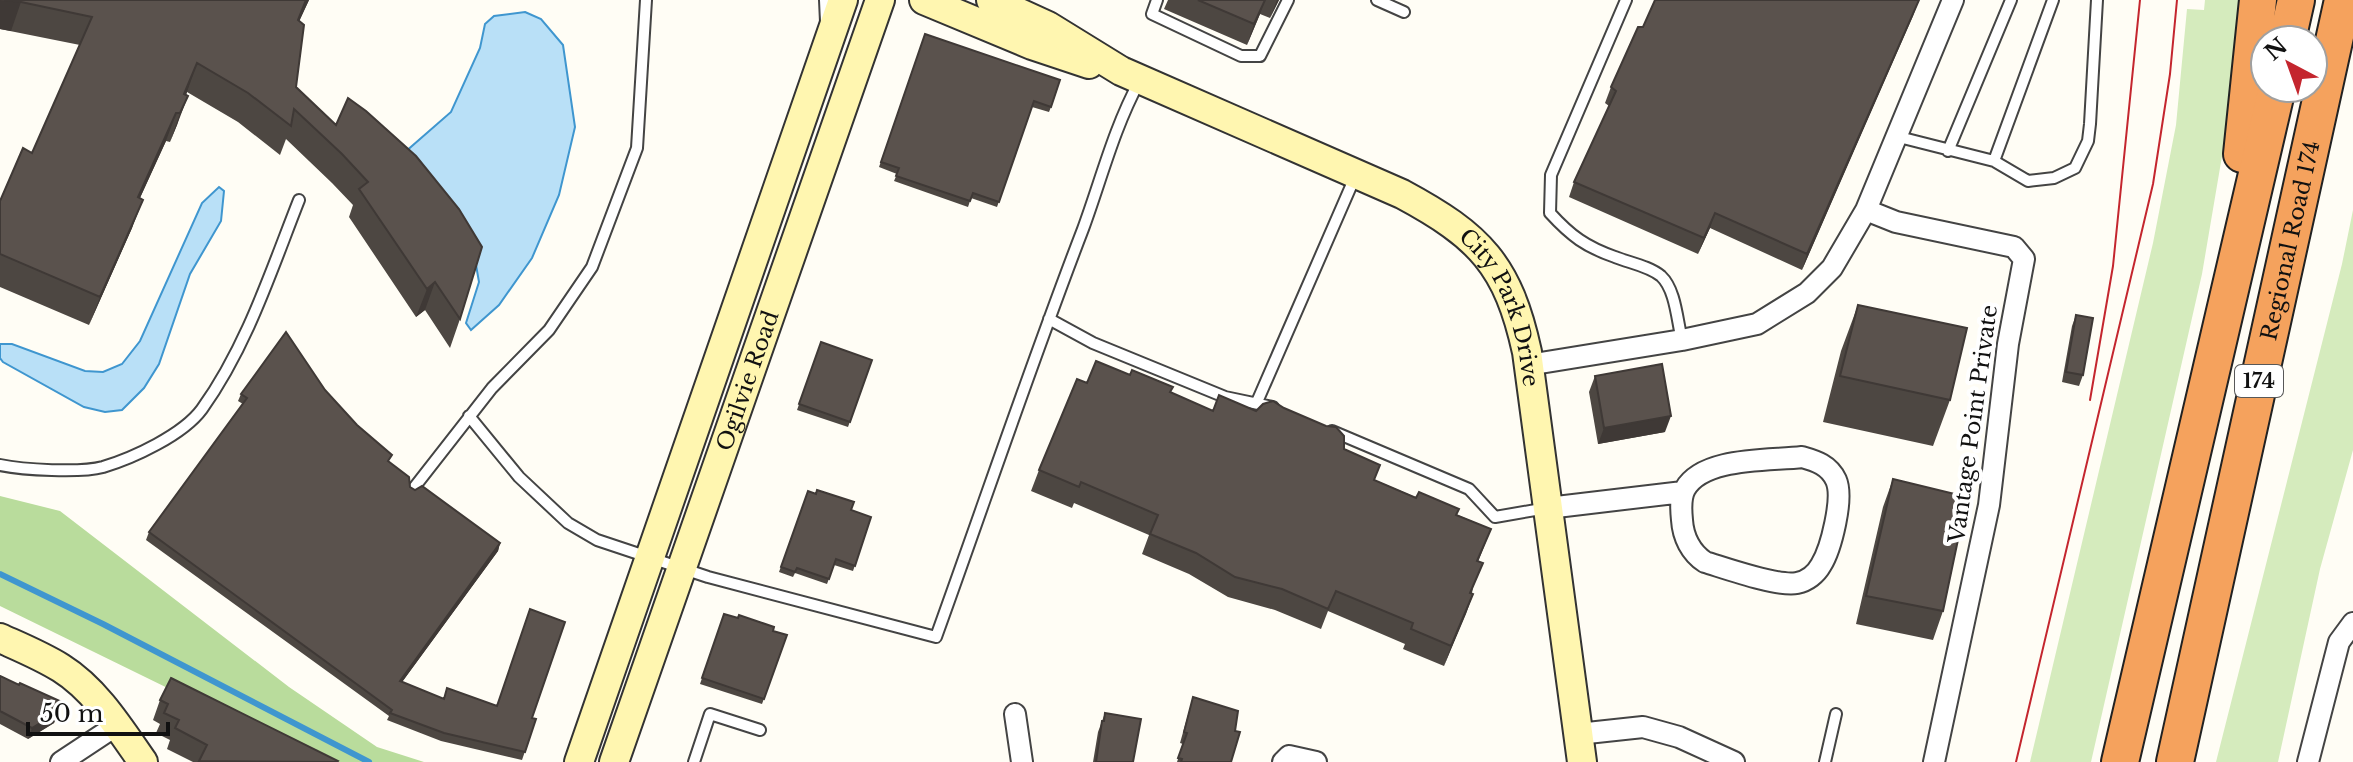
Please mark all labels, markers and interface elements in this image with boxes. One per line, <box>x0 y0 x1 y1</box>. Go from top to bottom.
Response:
north arrow <box>2249 24 2329 104</box>
text: N <box>2260 32 2293 66</box>
street label: Regional Road 174 <box>2255 138 2325 343</box>
street label: City Park Drive <box>1454 222 1545 388</box>
street label: Vantage Point Private <box>1943 303 2003 546</box>
street label: Ogilvie Road <box>710 307 784 454</box>
road number: 174 <box>2235 365 2283 397</box>
scale bar <box>28 686 168 736</box>
text: 50 m <box>40 699 104 728</box>

